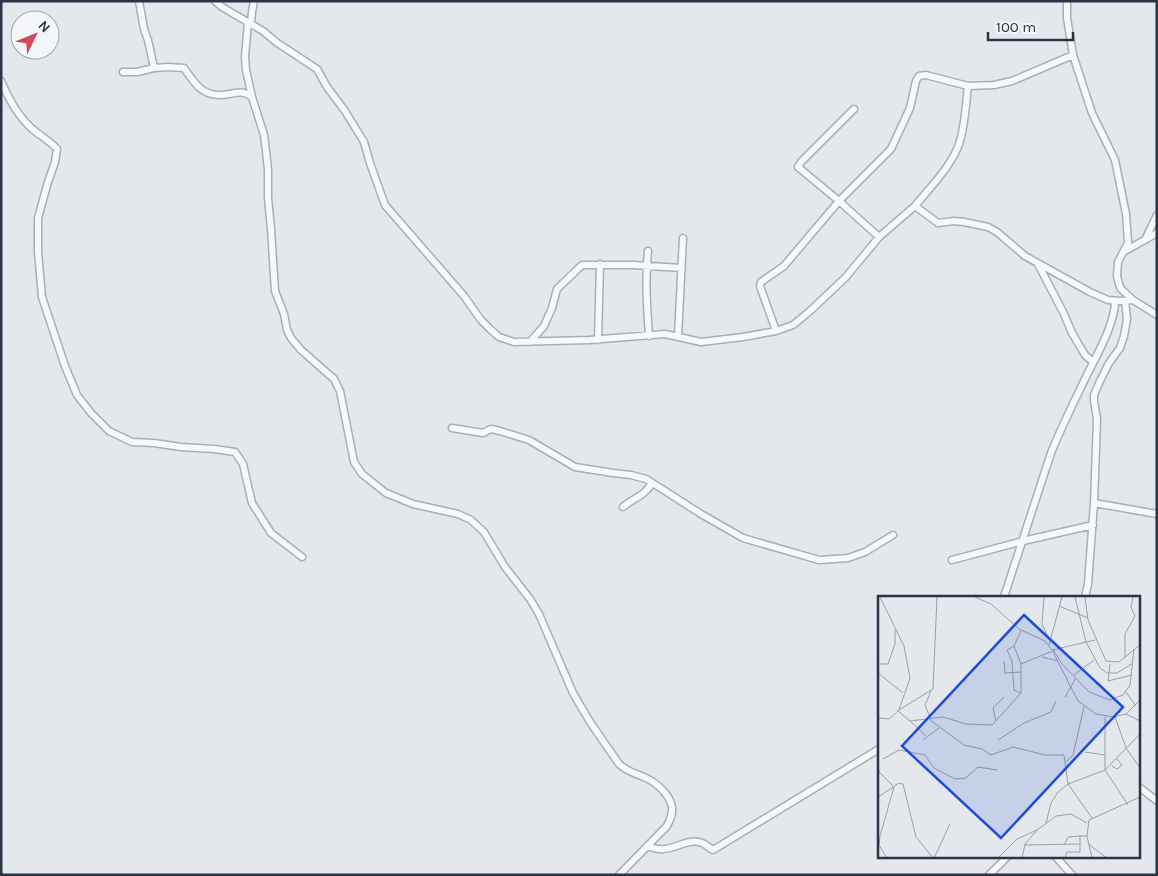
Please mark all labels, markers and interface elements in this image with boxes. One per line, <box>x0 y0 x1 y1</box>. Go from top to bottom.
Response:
north arrow <box>10 10 60 60</box>
scale bar <box>988 10 1073 42</box>
text: N <box>34 17 54 36</box>
text: 100 m <box>996 18 1036 36</box>
inset map <box>878 596 1140 858</box>

